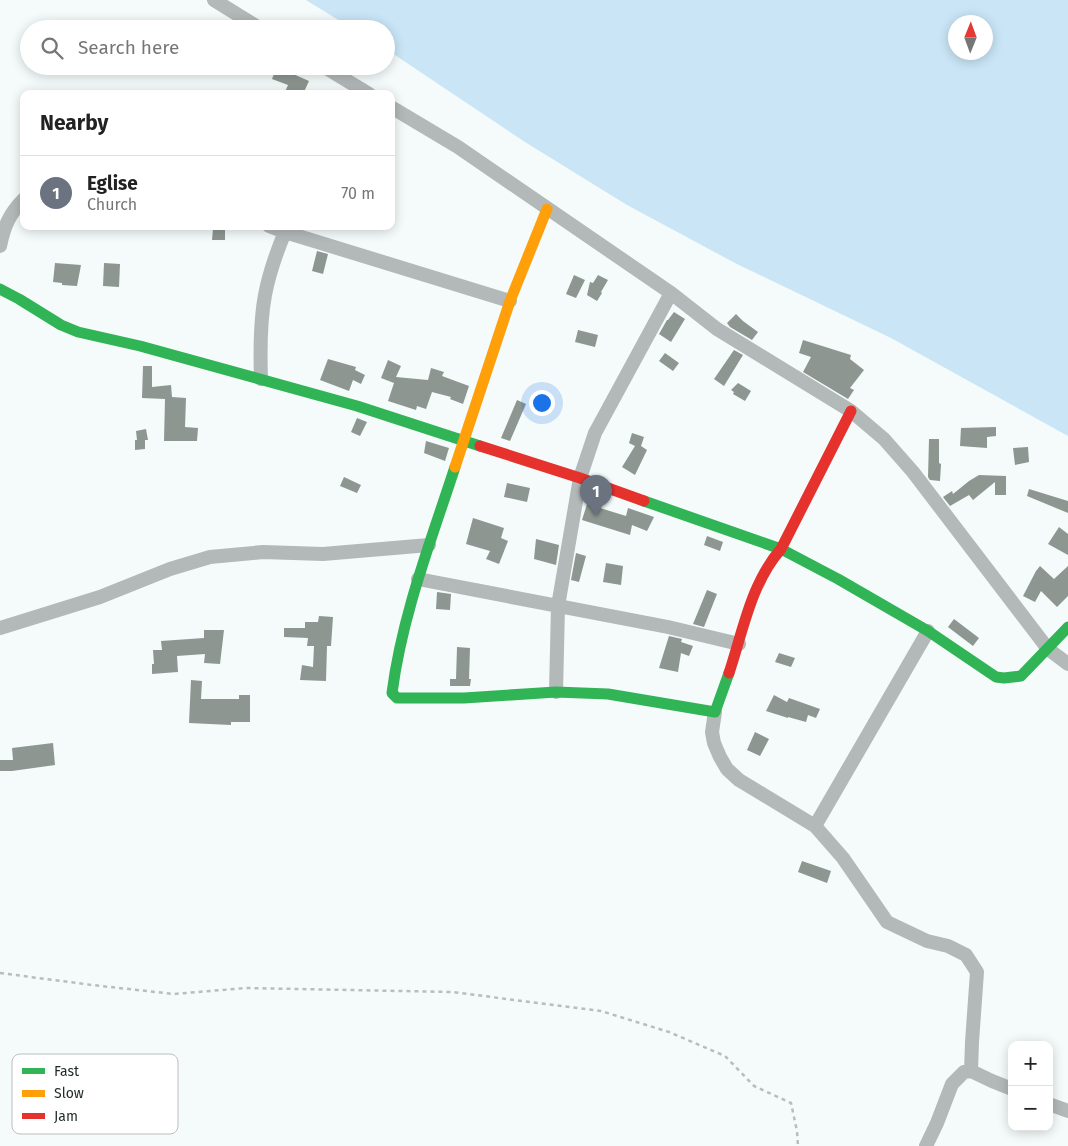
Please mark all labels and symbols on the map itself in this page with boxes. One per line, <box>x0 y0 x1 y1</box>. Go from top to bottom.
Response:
north arrow <box>948 15 993 60</box>
your location <box>529 390 555 416</box>
pin: 1 <box>580 475 612 516</box>
legend <box>12 1054 178 1134</box>
text: Fast <box>54 1063 80 1080</box>
text: Slow <box>54 1085 84 1102</box>
text: Jam <box>54 1108 78 1125</box>

